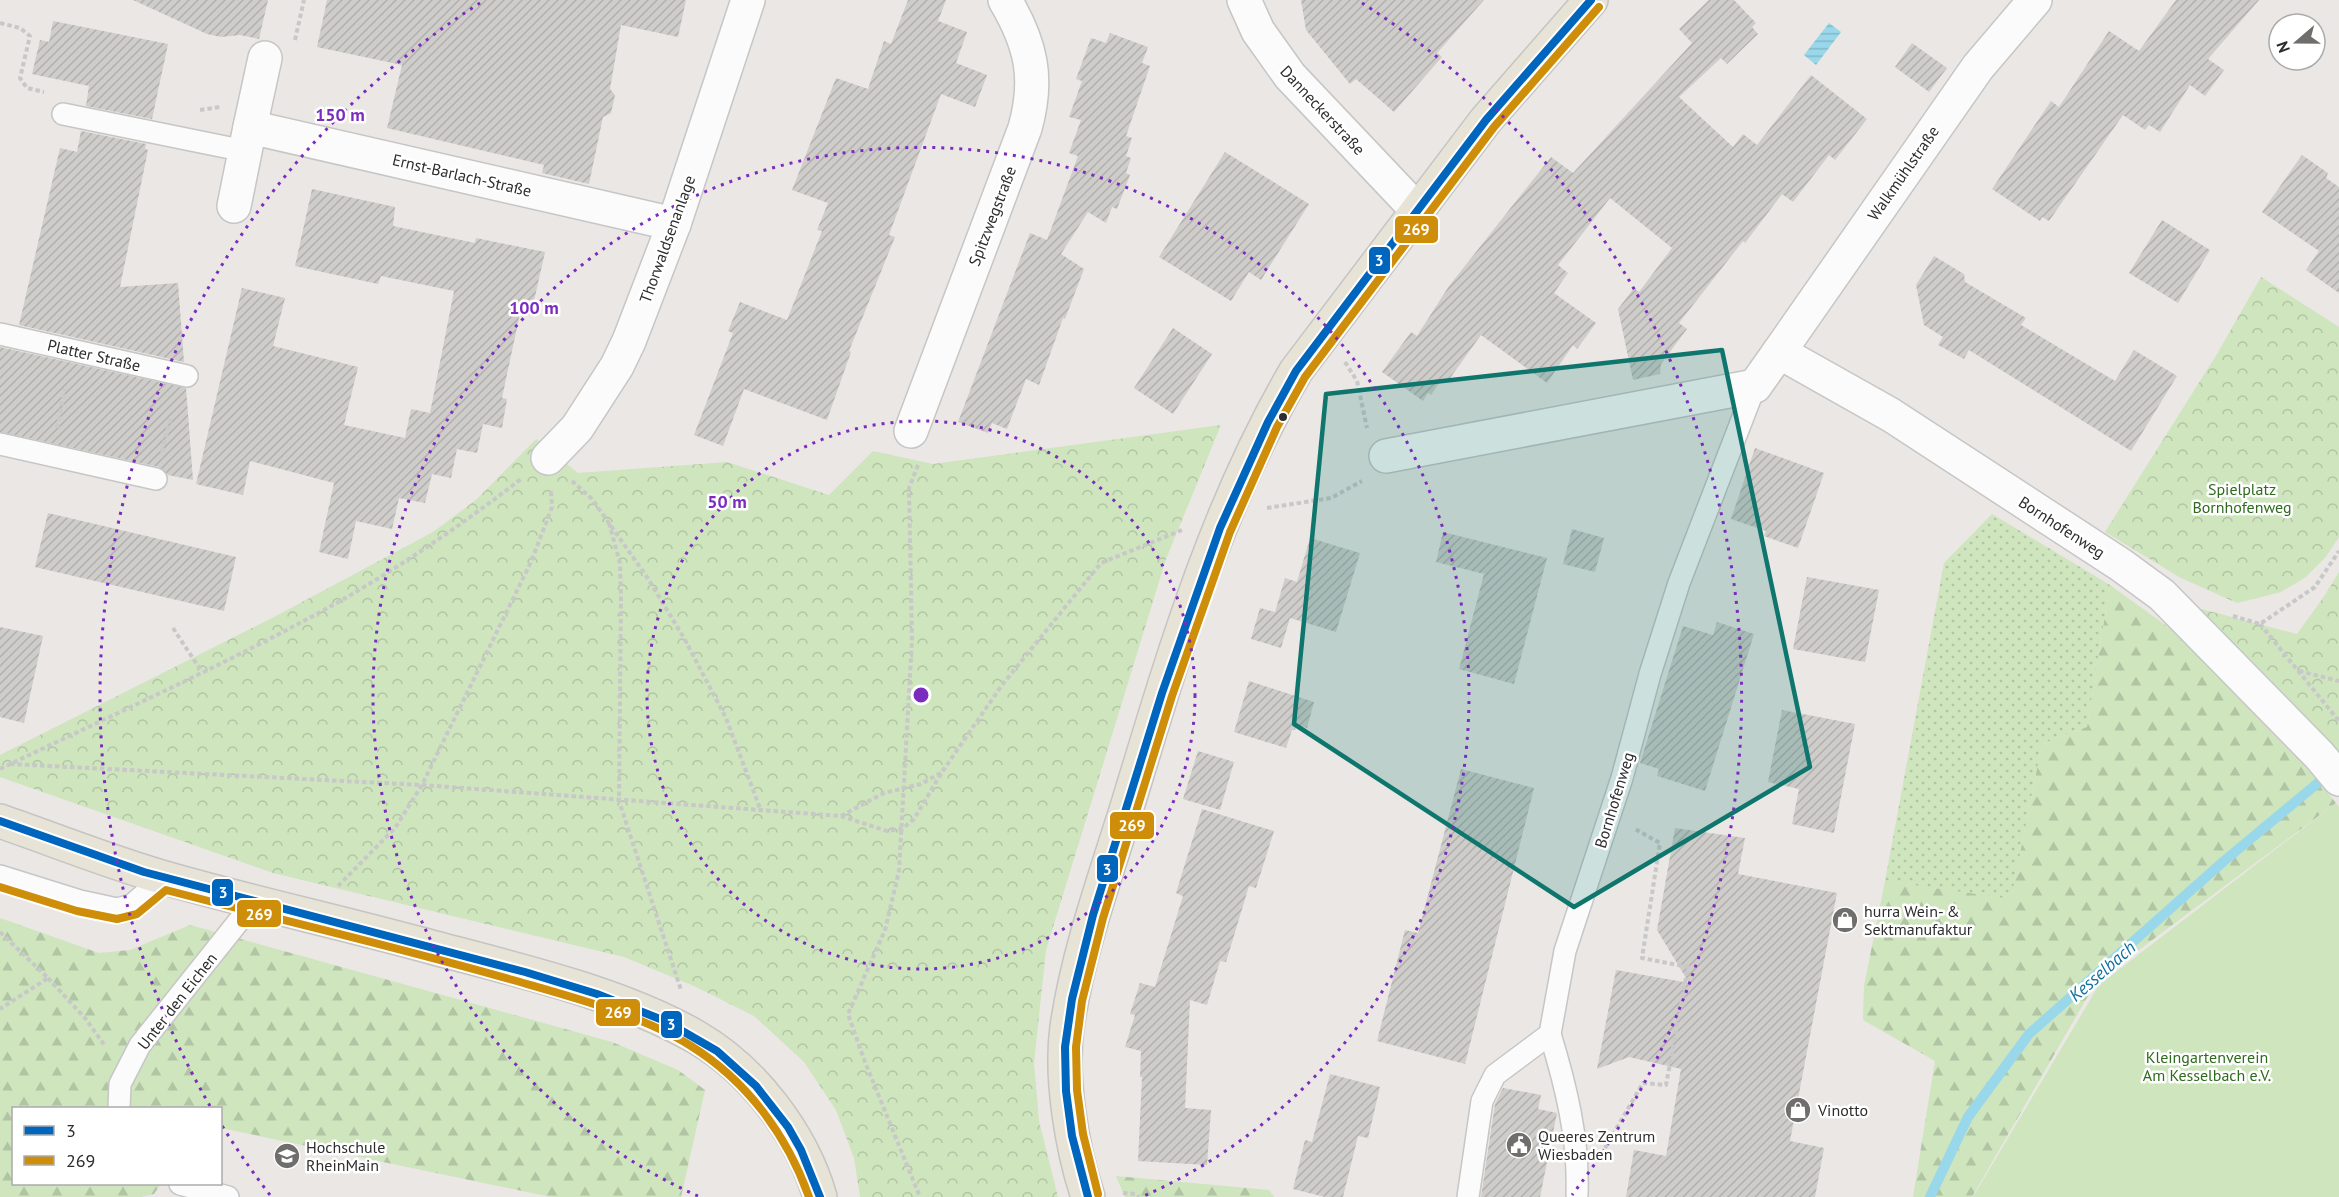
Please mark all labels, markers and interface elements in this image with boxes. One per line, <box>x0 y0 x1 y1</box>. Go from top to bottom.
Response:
north arrow <box>2267 12 2327 72</box>
text: N <box>2272 39 2294 55</box>
street label: Danneckerstraße <box>1276 61 1370 159</box>
text: 150 m <box>315 103 365 126</box>
street label: Walkmühlstraße <box>1863 122 1943 224</box>
street label: Ernst-Barlach-Straße <box>391 149 533 201</box>
street label: Spitzwegstraße <box>964 163 1020 269</box>
street label: Thorwaldsenanlage <box>635 172 699 306</box>
line badge: 269 <box>1394 215 1439 244</box>
text: 269 <box>1402 219 1430 239</box>
line badge: 3 <box>1368 246 1391 275</box>
text: 3 <box>1374 250 1384 270</box>
text: 100 m <box>509 296 559 319</box>
street label: Platter Straße <box>45 335 143 375</box>
unlabelled marker <box>1277 411 1289 423</box>
park label: Spielplatz Bornhofenweg <box>2192 479 2292 517</box>
text: 50 m <box>707 490 747 513</box>
street label: Bornhofenweg <box>2015 492 2109 562</box>
centre of rings <box>911 685 931 705</box>
street label: Bornhofenweg <box>1590 750 1638 850</box>
line badge: 269 <box>1109 811 1155 840</box>
text: 269 <box>1118 815 1146 835</box>
line badge: 3 <box>1096 854 1119 883</box>
text: 3 <box>1102 859 1112 879</box>
line badge: 3 <box>211 878 234 907</box>
text: 3 <box>218 882 228 902</box>
line badge: 269 <box>236 899 282 928</box>
place label: hurra Wein- & Sektmanufaktur <box>1864 901 1973 939</box>
text: 269 <box>245 904 273 924</box>
shop icon: hurra Wein- & Sektmanufaktur <box>1830 905 1860 935</box>
water label: Kesselbach <box>2064 936 2140 1006</box>
street label: Unter den Eichen <box>133 948 221 1054</box>
line badge: 269 <box>595 998 641 1027</box>
text: 269 <box>604 1002 632 1022</box>
line badge: 3 <box>660 1010 683 1039</box>
text: 3 <box>666 1014 676 1034</box>
park label: Kleingartenverein Am Kesselbach e.V. <box>2143 1047 2271 1085</box>
shop icon: Vinotto <box>1783 1095 1813 1125</box>
place label: Vinotto <box>1817 1100 1868 1120</box>
legend <box>12 1107 222 1185</box>
text: 3 <box>66 1119 76 1142</box>
place label: Queeres Zentrum Wiesbaden <box>1538 1126 1655 1164</box>
public building icon: Queeres Zentrum Wiesbaden <box>1504 1130 1534 1160</box>
place label: Hochschule RheinMain <box>306 1137 385 1175</box>
school or university icon: Hochschule RheinMain <box>272 1141 302 1171</box>
text: 269 <box>66 1149 95 1172</box>

